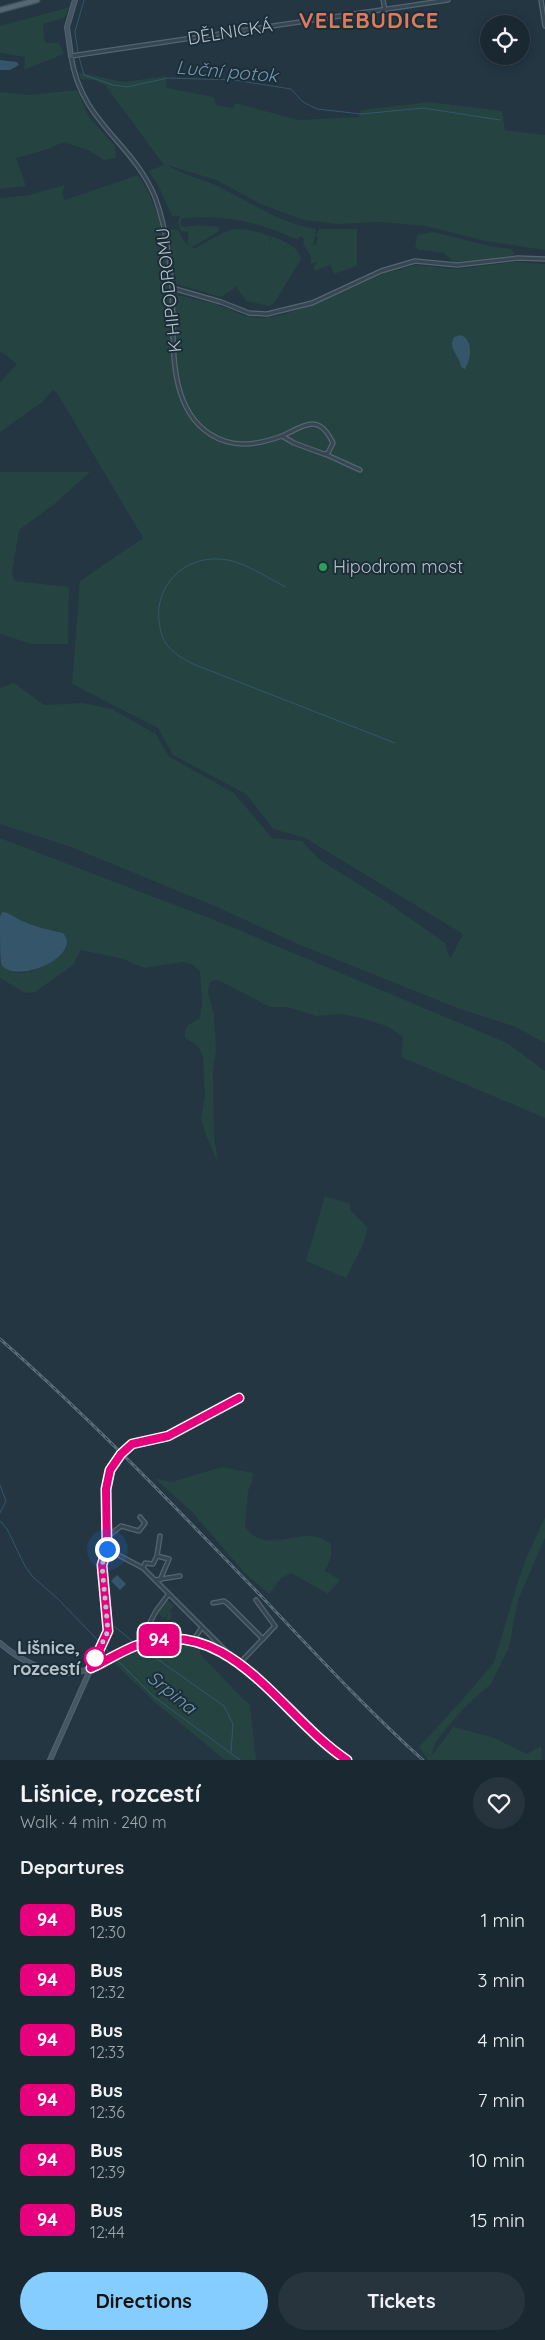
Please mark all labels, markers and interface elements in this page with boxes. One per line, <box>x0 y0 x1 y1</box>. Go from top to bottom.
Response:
district label: VELEBUDICE <box>299 6 439 34</box>
street label: DĚLNICKÁ <box>186 13 274 50</box>
map controls <box>480 15 530 65</box>
button: locate <box>480 15 530 65</box>
water label: Luční potok <box>175 55 281 88</box>
street label: K HIPODROMU <box>151 227 186 354</box>
place label: Hipodrom most <box>333 555 463 578</box>
marker: Hipodrom most <box>317 561 329 573</box>
your location <box>95 1537 120 1562</box>
line badge: 94 <box>136 1624 182 1656</box>
text: 94 <box>149 1628 169 1651</box>
place label: Lišnice, rozcestí <box>13 1636 81 1680</box>
marker: Lišnice, rozcestí <box>84 1647 106 1669</box>
water label: Srpina <box>143 1665 202 1720</box>
button: heart <box>473 1777 525 1829</box>
text: Lišnice, rozcestí <box>20 1778 200 1808</box>
text: Walk · 4 min · 240 m <box>20 1812 167 1832</box>
text: Departures <box>20 1855 124 1879</box>
text: Bus <box>90 1898 123 1922</box>
text: 94 <box>37 1908 58 1931</box>
text: 1 min <box>480 1908 525 1932</box>
text: 12:30 <box>90 1922 126 1942</box>
text: Bus <box>90 1958 123 1982</box>
text: 94 <box>37 1968 58 1991</box>
text: 3 min <box>477 1968 525 1992</box>
text: 12:32 <box>90 1982 125 2002</box>
text: Bus <box>90 2018 123 2042</box>
text: 94 <box>37 2028 58 2051</box>
text: 4 min <box>477 2028 525 2052</box>
text: 12:33 <box>90 2042 125 2062</box>
text: Bus <box>90 2078 123 2102</box>
text: 94 <box>37 2088 58 2111</box>
text: 7 min <box>478 2088 525 2112</box>
text: 12:36 <box>90 2102 125 2122</box>
text: Bus <box>90 2138 123 2162</box>
text: 94 <box>37 2148 58 2171</box>
text: 10 min <box>469 2148 525 2172</box>
text: 12:39 <box>90 2162 125 2182</box>
text: Bus <box>90 2198 123 2222</box>
text: 94 <box>37 2208 58 2231</box>
text: 15 min <box>470 2208 525 2232</box>
text: 12:44 <box>90 2222 125 2242</box>
button: Directions <box>20 2272 268 2330</box>
button: Tickets <box>278 2272 525 2330</box>

